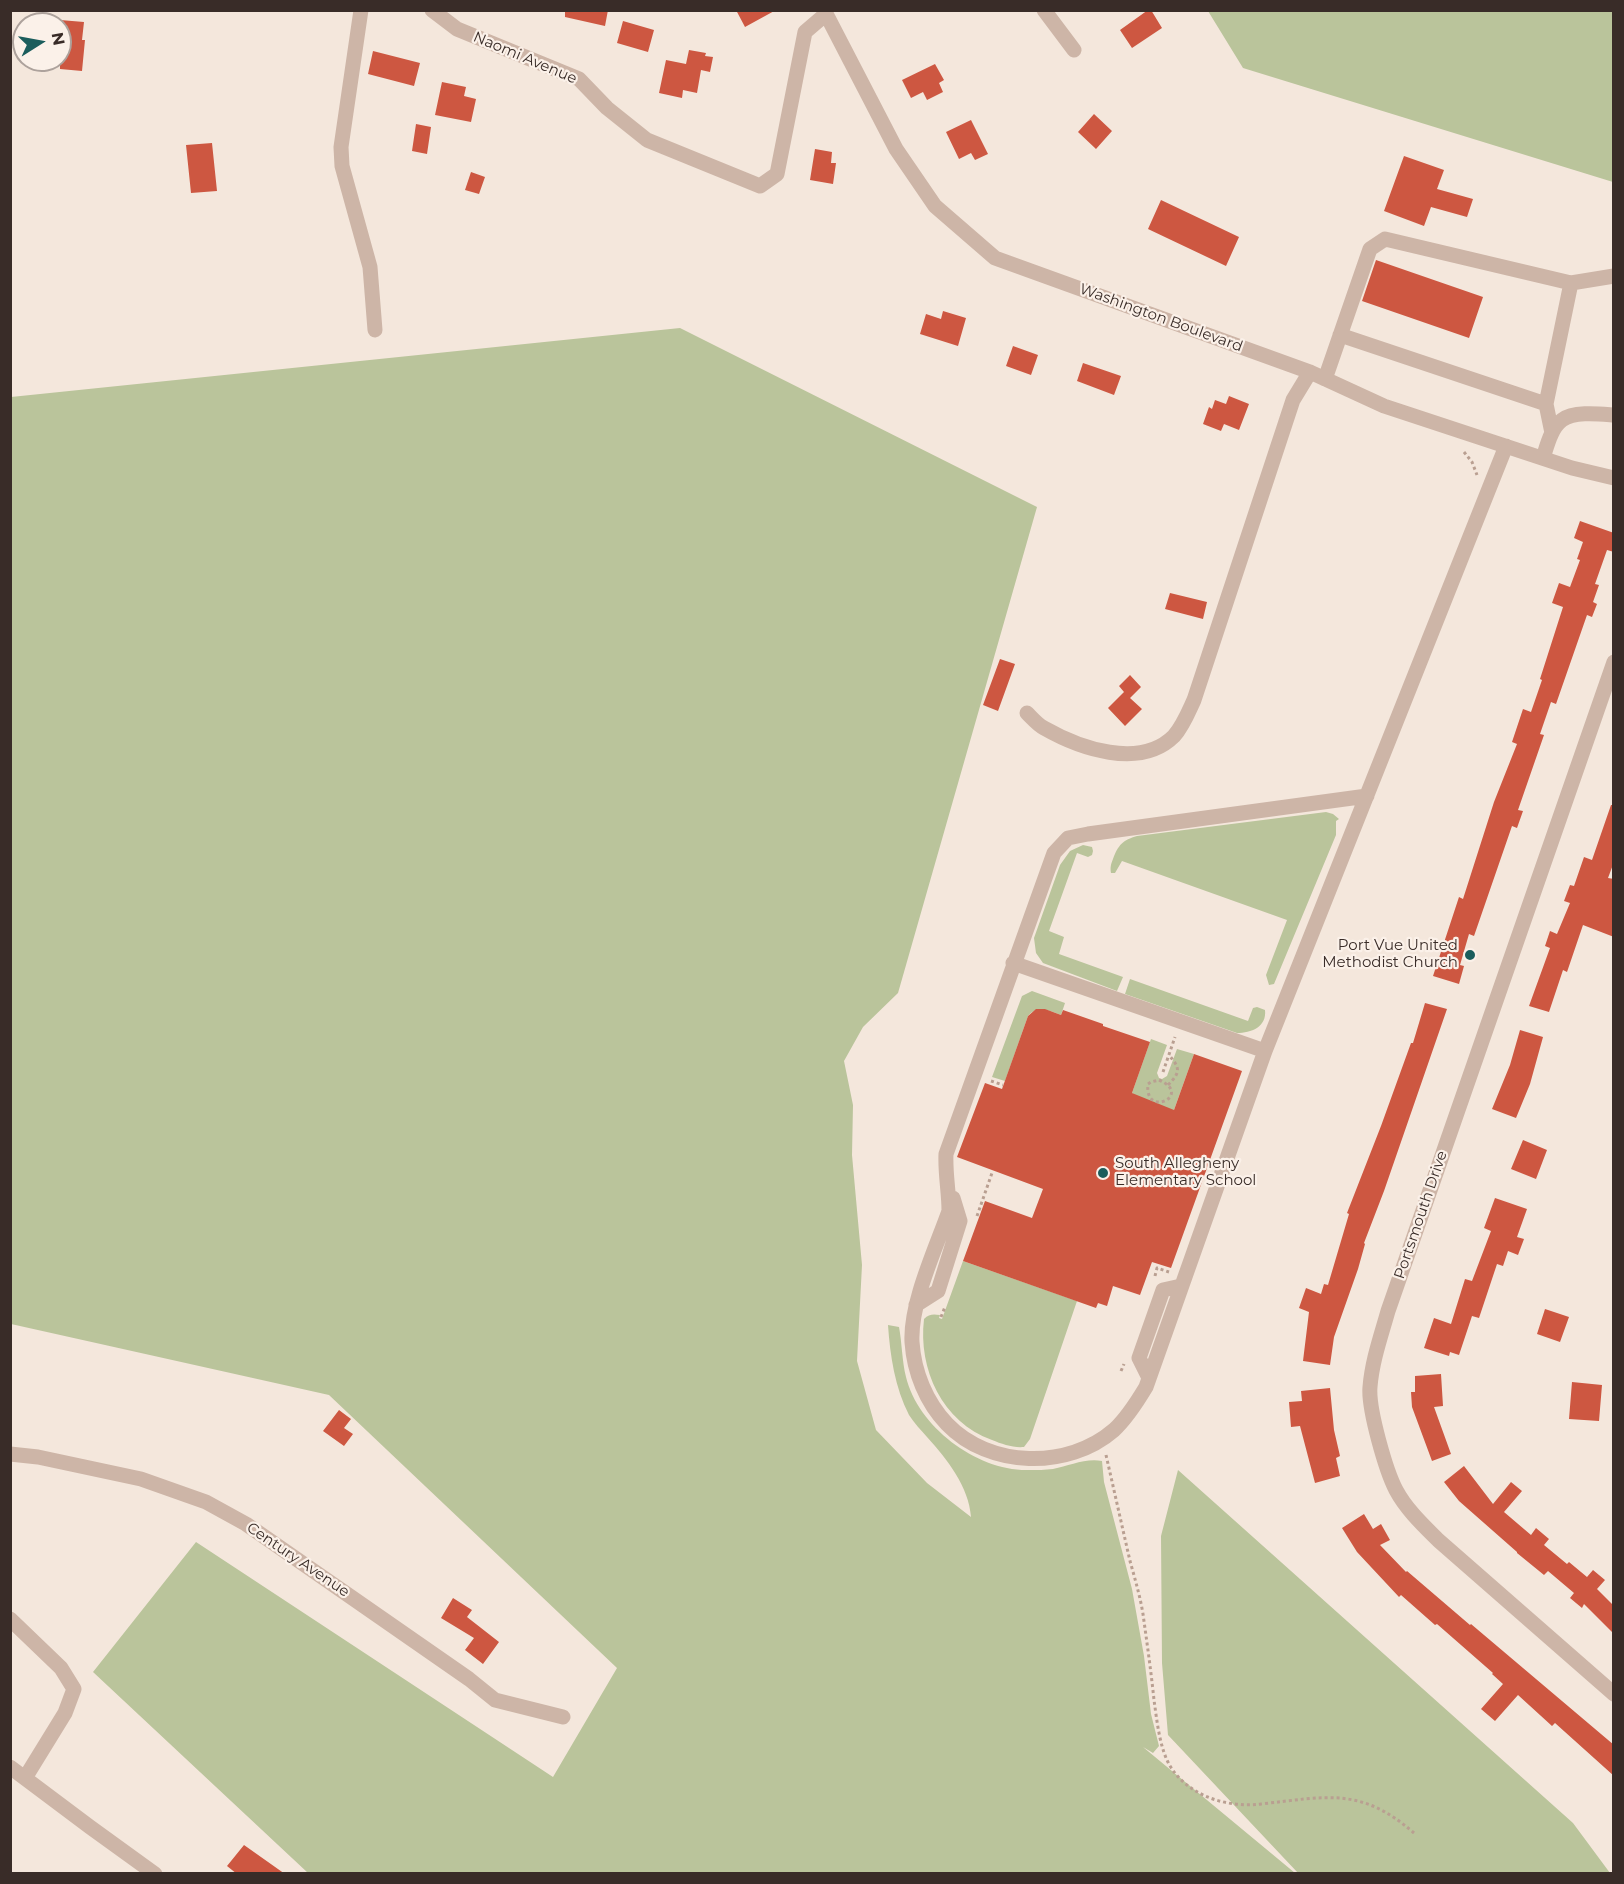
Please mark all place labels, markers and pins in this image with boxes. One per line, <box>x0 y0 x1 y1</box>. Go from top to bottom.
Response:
place label: Port Vue United Methodist Church <box>1322 937 1458 972</box>
marker: Port Vue United Methodist Church <box>1463 948 1477 962</box>
place label: South Allegheny Elementary School <box>1115 1155 1256 1190</box>
marker: South Allegheny Elementary School <box>1096 1166 1110 1180</box>

